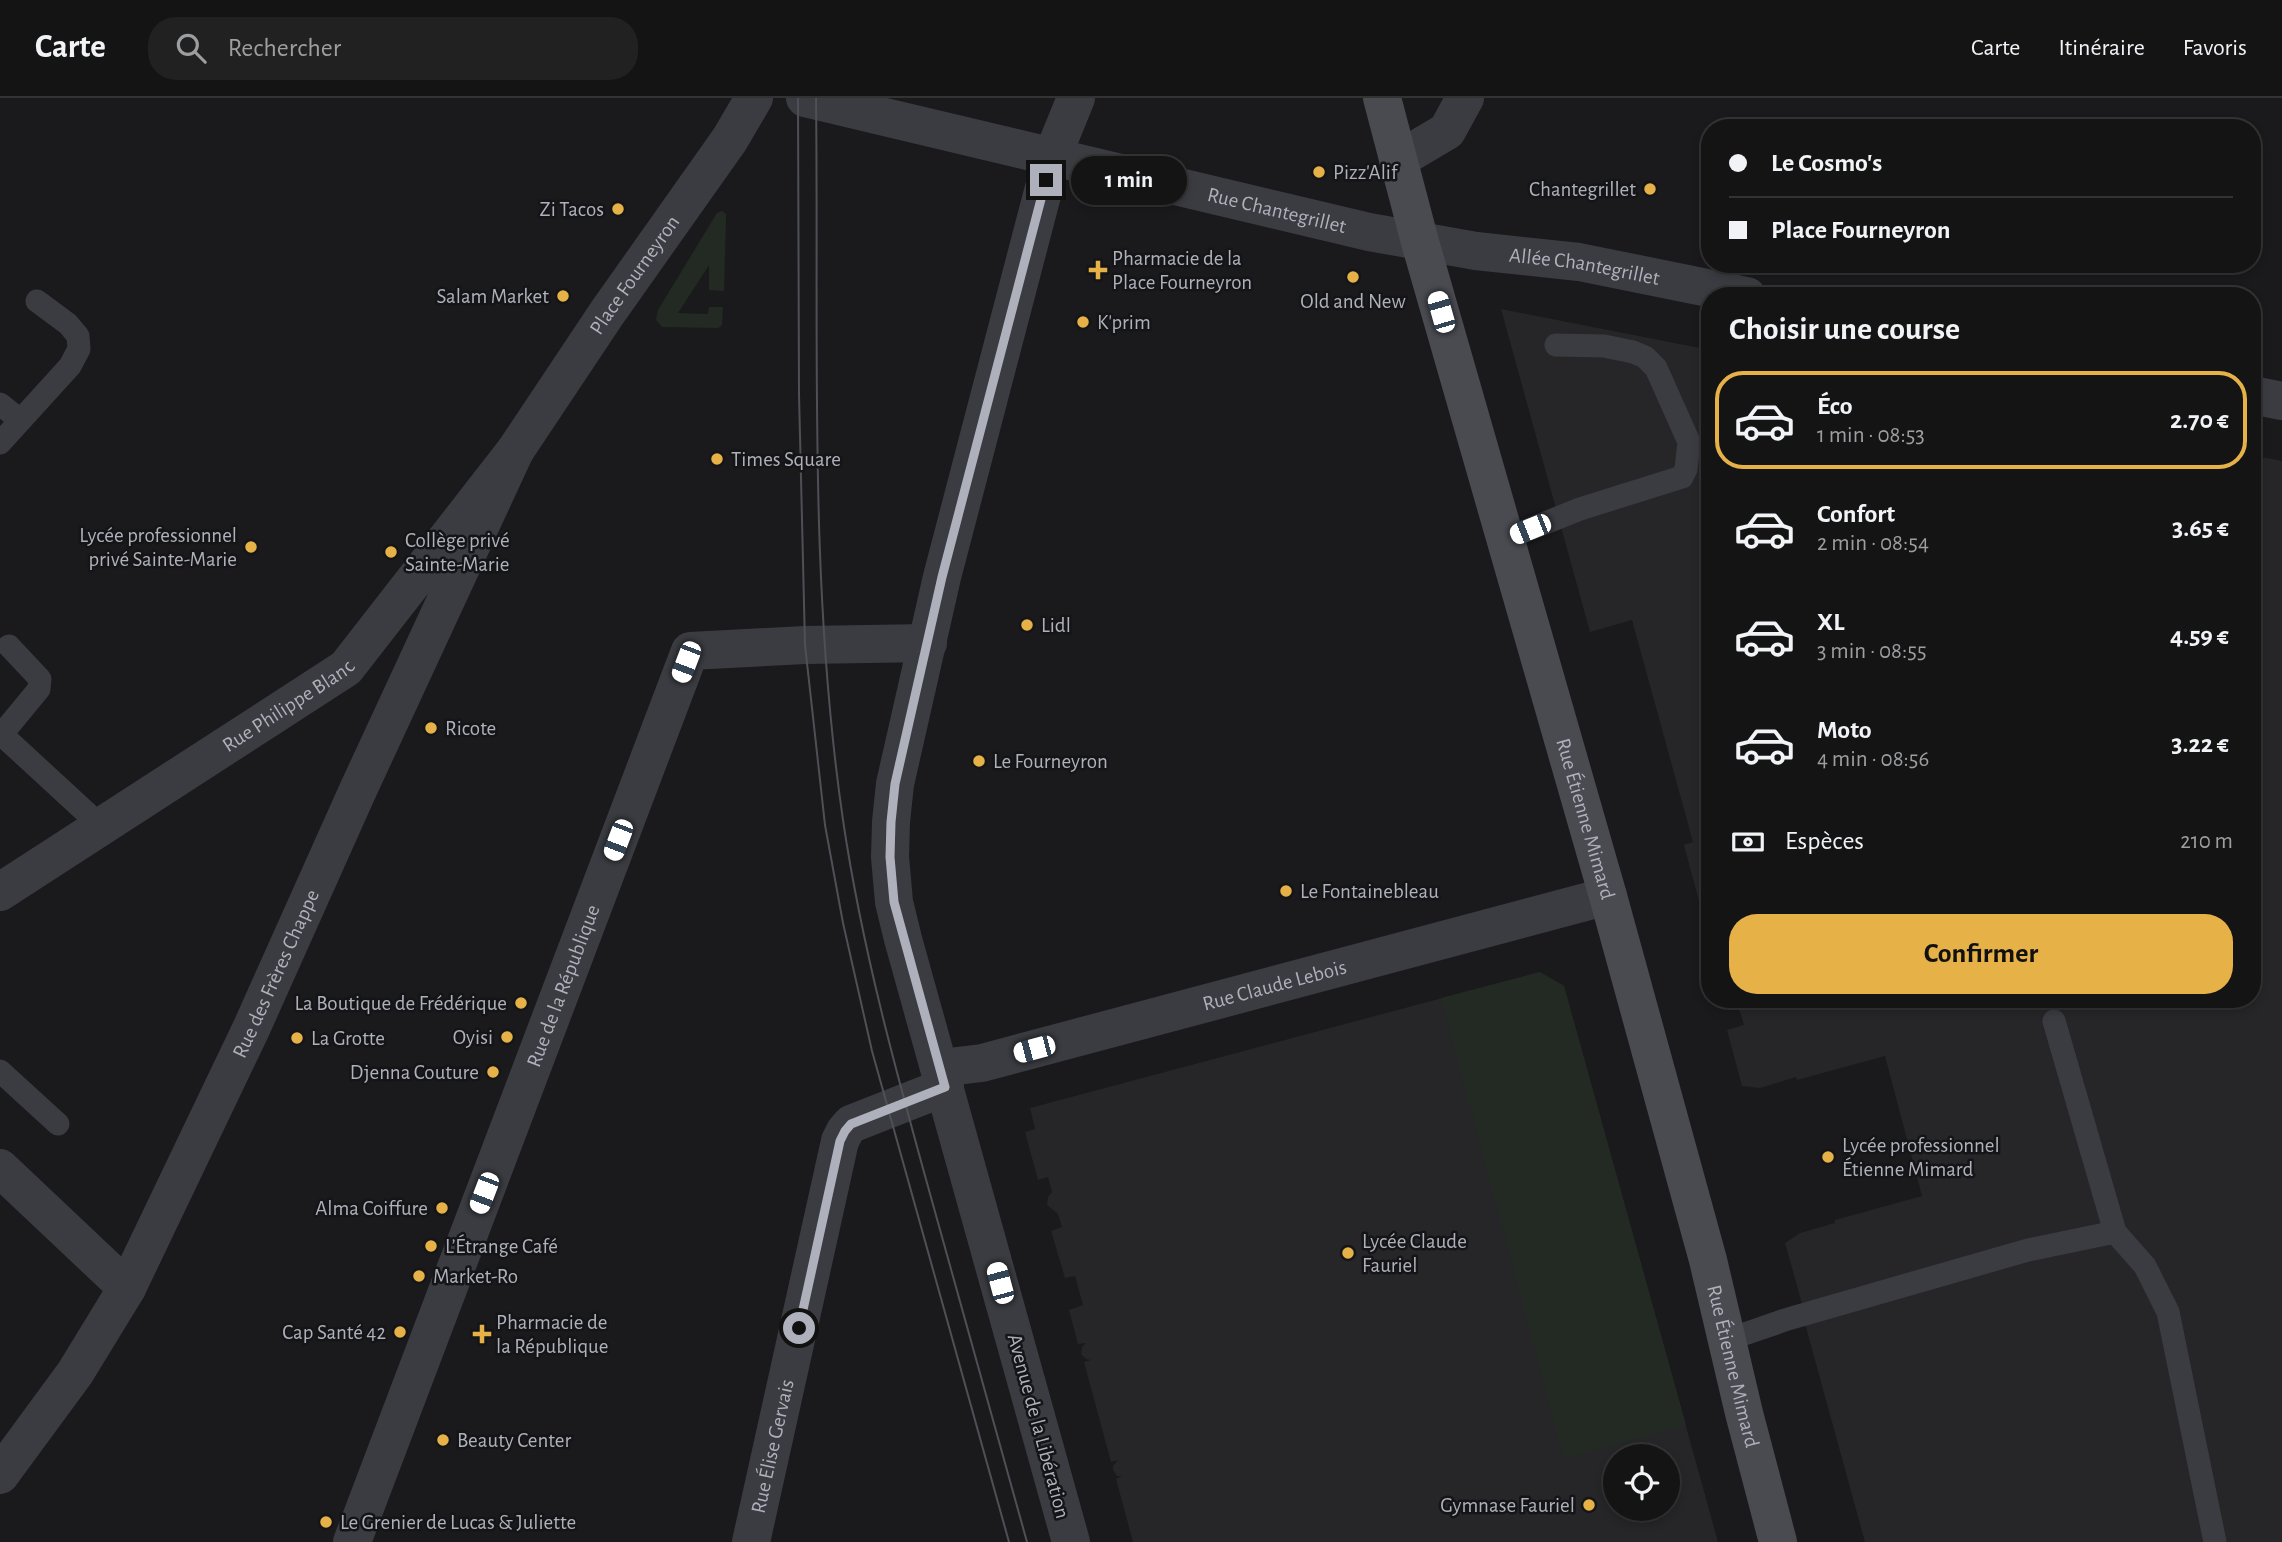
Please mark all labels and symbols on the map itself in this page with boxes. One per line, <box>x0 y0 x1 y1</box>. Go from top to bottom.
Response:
callout: 1 min <box>1070 155 1186 204</box>
place label: Pizz'Alif <box>1333 162 1399 183</box>
route end <box>1030 164 1062 196</box>
marker: Pizz'Alif <box>1311 164 1327 180</box>
place label: Chantegrillet <box>1529 179 1636 200</box>
marker: Chantegrillet <box>1642 181 1658 197</box>
street label: Rue Chantegrillet <box>1205 184 1349 237</box>
place label: Zi Tacos <box>540 199 604 220</box>
marker: Zi Tacos <box>610 201 626 217</box>
street label: Place Fourneyron <box>586 212 684 338</box>
street label: Allée Chantegrillet <box>1508 245 1662 289</box>
place label: Pharmacie de la Place Fourneyron <box>1112 248 1252 293</box>
marker: Pharmacie de la Place Fourneyron <box>1090 262 1106 278</box>
marker: Old and New <box>1345 269 1361 285</box>
place label: Salam Market <box>437 286 549 307</box>
marker: Salam Market <box>555 288 571 304</box>
car <box>1426 289 1457 335</box>
place label: Old and New <box>1300 291 1406 312</box>
place label: K'prim <box>1097 312 1151 333</box>
marker: K'prim <box>1075 314 1091 330</box>
place label: Times Square <box>731 449 841 470</box>
marker: Times Square <box>709 451 725 467</box>
car <box>1507 511 1554 547</box>
place label: Lycée professionnel privé Sainte-Marie <box>79 525 237 570</box>
place label: Collège privé Sainte-Marie <box>405 530 510 575</box>
marker: Lycée professionnel privé Sainte-Marie <box>243 539 259 555</box>
marker: Collège privé Sainte-Marie <box>383 544 399 560</box>
place label: Lidl <box>1041 615 1071 636</box>
marker: Lidl <box>1019 617 1035 633</box>
car <box>669 639 704 685</box>
street label: Rue Philippe Blanc <box>219 657 359 756</box>
place label: Ricote <box>445 718 496 739</box>
marker: Ricote <box>423 720 439 736</box>
street label: Rue Étienne Mimard <box>1552 736 1618 902</box>
place label: Le Fourneyron <box>993 751 1108 772</box>
marker: Le Fourneyron <box>971 753 987 769</box>
car <box>601 817 636 863</box>
place label: Le Fontainebleau <box>1300 881 1439 902</box>
marker: Le Fontainebleau <box>1278 883 1294 899</box>
street label: Rue des Frères Chappe <box>229 887 323 1061</box>
street label: Rue de la République <box>523 902 604 1070</box>
street label: Rue Claude Lebois <box>1200 956 1349 1015</box>
place label: La Boutique de Frédérique <box>294 993 507 1014</box>
marker: La Boutique de Frédérique <box>513 995 529 1011</box>
place label: Oyisi <box>453 1027 493 1048</box>
place label: La Grotte <box>311 1028 385 1049</box>
marker: Oyisi <box>499 1029 515 1045</box>
marker: La Grotte <box>289 1030 305 1046</box>
car <box>1011 1033 1058 1065</box>
place label: Djenna Couture <box>350 1062 479 1083</box>
marker: Djenna Couture <box>485 1064 501 1080</box>
place label: Lycée professionnel Étienne Mimard <box>1842 1135 2000 1180</box>
marker: Lycée professionnel Étienne Mimard <box>1820 1149 1836 1165</box>
car <box>467 1170 502 1216</box>
place label: Alma Coiffure <box>315 1198 428 1219</box>
marker: Alma Coiffure <box>434 1200 450 1216</box>
place label: Lycée Claude Fauriel <box>1362 1231 1467 1276</box>
place label: L’Étrange Café <box>445 1234 558 1257</box>
marker: L’Étrange Café <box>423 1238 439 1254</box>
marker: Lycée Claude Fauriel <box>1340 1245 1356 1261</box>
car <box>985 1260 1016 1306</box>
place label: Market-Ro <box>433 1266 518 1287</box>
marker: Market-Ro <box>411 1268 427 1284</box>
street label: Rue Étienne Mimard <box>1703 1283 1763 1450</box>
place label: Pharmacie de la République <box>496 1312 608 1357</box>
route start <box>783 1312 815 1344</box>
place label: Cap Santé 42 <box>282 1322 386 1343</box>
marker: Cap Santé 42 <box>392 1324 408 1340</box>
marker: Pharmacie de la République <box>474 1326 490 1342</box>
street label: Avenue de la Libération <box>1004 1331 1073 1521</box>
street label: Rue Élise Gervais <box>748 1378 798 1515</box>
place label: Beauty Center <box>457 1430 571 1451</box>
marker: Beauty Center <box>435 1432 451 1448</box>
place label: Gymnase Fauriel <box>1440 1495 1575 1516</box>
marker: Gymnase Fauriel <box>1581 1497 1597 1513</box>
place label: Le Grenier de Lucas & Juliette <box>340 1512 576 1533</box>
marker: Le Grenier de Lucas & Juliette <box>318 1514 334 1530</box>

